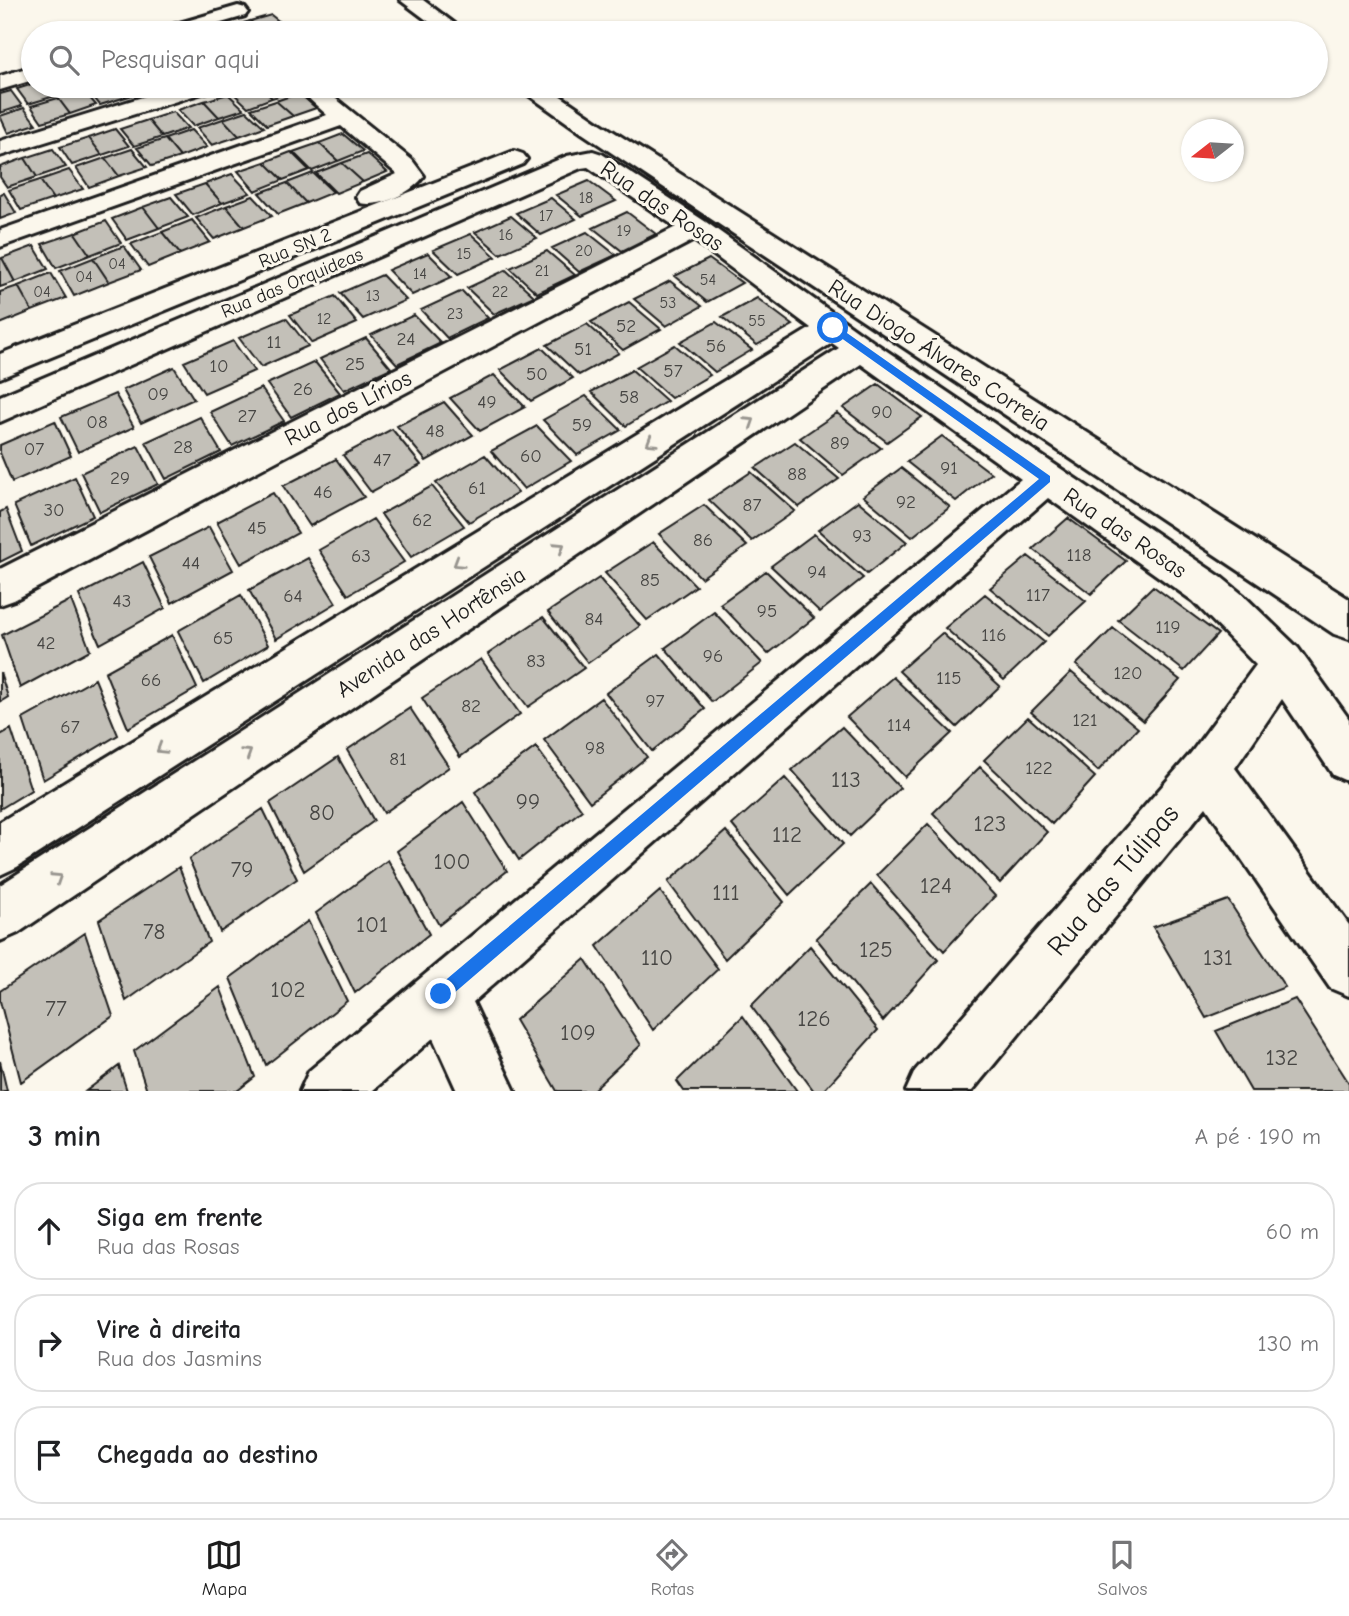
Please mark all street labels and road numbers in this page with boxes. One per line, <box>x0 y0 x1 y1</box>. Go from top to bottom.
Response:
street label: Rua das Rosas <box>595 155 729 257</box>
street label: Rua SN 2 <box>255 223 335 273</box>
street label: Rua das Orquideas <box>218 243 366 323</box>
street label: Rua Diogo Álvares Correia <box>823 273 1055 437</box>
street label: Rua dos Lírios <box>280 364 416 452</box>
street label: Rua das Rosas <box>1058 482 1192 584</box>
street label: Avenida das Hortênsia <box>331 561 531 703</box>
street label: Rua das Túlipas <box>1040 798 1186 962</box>

